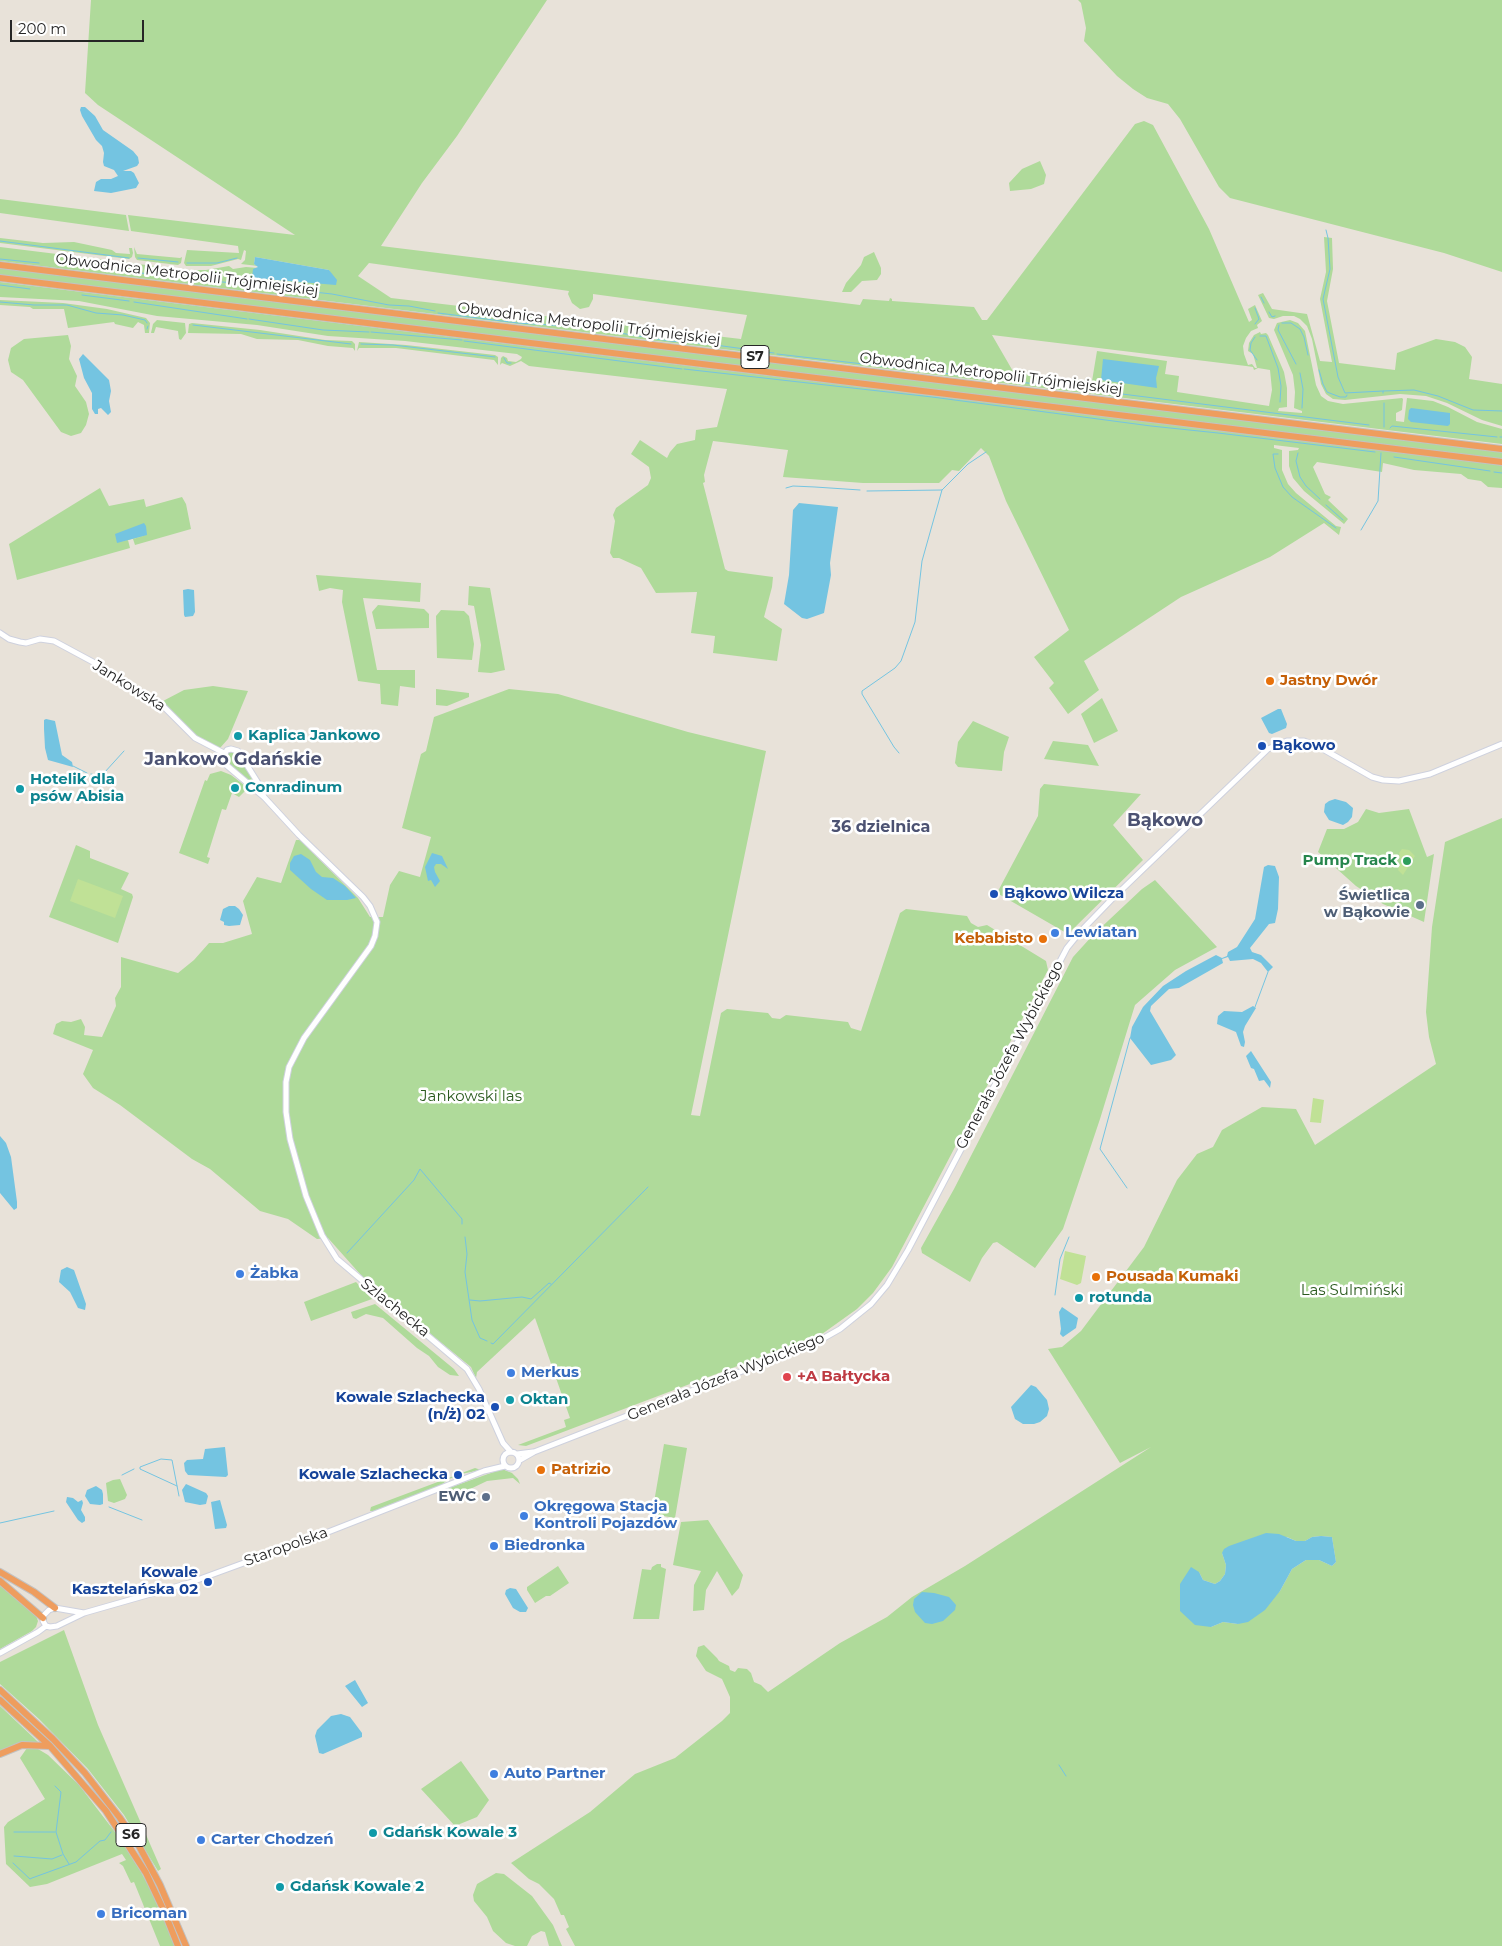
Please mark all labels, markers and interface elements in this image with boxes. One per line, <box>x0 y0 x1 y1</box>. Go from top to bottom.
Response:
scale bar <box>12 10 146 42</box>
text: 200 m <box>18 19 66 38</box>
street label: Obwodnica Metropolii Trójmiejskiej <box>54 250 320 300</box>
street label: Obwodnica Metropolii Trójmiejskiej <box>456 299 722 349</box>
road number: S7 <box>741 346 769 368</box>
street label: Obwodnica Metropolii Trójmiejskiej <box>858 349 1124 399</box>
street label: Jankowska <box>89 657 169 715</box>
place label: Jastny Dwór <box>1280 672 1378 690</box>
marker: Jastny Dwór <box>1264 675 1276 687</box>
place label: Kaplica Jankowo <box>248 727 380 745</box>
marker: Kaplica Jankowo <box>232 730 244 742</box>
place label: Bąkowo <box>1272 737 1335 755</box>
marker: Bąkowo <box>1256 740 1268 752</box>
district label: Jankowo Gdańskie <box>144 749 322 771</box>
place label: Hotelik dla psów Abisia <box>30 771 124 806</box>
place label: Conradinum <box>245 779 342 797</box>
marker: Conradinum <box>229 782 241 794</box>
marker: Hotelik dla psów Abisia <box>14 783 26 795</box>
district label: Bąkowo <box>1127 810 1203 832</box>
district label: 36 dzielnica <box>832 817 930 837</box>
place label: Pump Track <box>1302 852 1397 870</box>
marker: Pump Track <box>1401 855 1413 867</box>
place label: Bąkowo Wilcza <box>1004 885 1124 903</box>
place label: Świetlica w Bąkowie <box>1324 887 1410 922</box>
marker: Bąkowo Wilcza <box>988 888 1000 900</box>
marker: Świetlica w Bąkowie <box>1414 899 1426 911</box>
place label: Lewiatan <box>1065 924 1137 942</box>
marker: Lewiatan <box>1049 927 1061 939</box>
place label: Kebabisto <box>954 930 1033 948</box>
marker: Kebabisto <box>1037 933 1049 945</box>
street label: Generała Józefa Wybickiego <box>952 958 1068 1152</box>
park label: Jankowski las <box>420 1088 522 1106</box>
place label: Żabka <box>250 1265 299 1283</box>
marker: Żabka <box>234 1268 246 1280</box>
place label: Pousada Kumaki <box>1106 1268 1239 1286</box>
marker: Pousada Kumaki <box>1090 1271 1102 1283</box>
street label: Szlachecka <box>357 1275 433 1341</box>
park label: Las Sulmiński <box>1301 1282 1403 1300</box>
place label: rotunda <box>1089 1289 1152 1307</box>
marker: rotunda <box>1073 1292 1085 1304</box>
street label: Generała Józefa Wybickiego <box>625 1329 827 1425</box>
place label: Merkus <box>521 1364 579 1382</box>
marker: Merkus <box>505 1367 517 1379</box>
place label: +A Bałtycka <box>797 1368 890 1386</box>
marker: +A Bałtycka <box>781 1371 793 1383</box>
place label: Kowale Szlachecka (n/ż) 02 <box>335 1389 485 1424</box>
place label: Oktan <box>520 1391 568 1409</box>
marker: Oktan <box>504 1394 516 1406</box>
marker: Kowale Szlachecka (n/ż) 02 <box>489 1401 501 1413</box>
place label: Patrizio <box>551 1461 611 1479</box>
marker: Patrizio <box>535 1464 547 1476</box>
place label: Kowale Szlachecka <box>298 1466 448 1484</box>
marker: Kowale Szlachecka <box>452 1469 464 1481</box>
place label: EWC <box>438 1488 476 1506</box>
marker: EWC <box>480 1491 492 1503</box>
place label: Okręgowa Stacja Kontroli Pojazdów <box>534 1498 677 1533</box>
marker: Okręgowa Stacja Kontroli Pojazdów <box>518 1510 530 1522</box>
street label: Staropolska <box>242 1524 330 1570</box>
place label: Biedronka <box>504 1537 585 1555</box>
marker: Biedronka <box>488 1540 500 1552</box>
place label: Kowale Kasztelańska 02 <box>72 1564 198 1599</box>
marker: Kowale Kasztelańska 02 <box>202 1576 214 1588</box>
place label: Auto Partner <box>504 1765 606 1783</box>
marker: Auto Partner <box>488 1768 500 1780</box>
road number: S6 <box>116 1824 146 1846</box>
place label: Gdańsk Kowale 3 <box>383 1824 517 1842</box>
marker: Gdańsk Kowale 3 <box>367 1827 379 1839</box>
place label: Carter Chodzeń <box>211 1831 334 1849</box>
marker: Carter Chodzeń <box>195 1834 207 1846</box>
place label: Gdańsk Kowale 2 <box>290 1878 424 1896</box>
marker: Gdańsk Kowale 2 <box>274 1881 286 1893</box>
place label: Bricoman <box>111 1905 187 1923</box>
marker: Bricoman <box>95 1908 107 1920</box>

